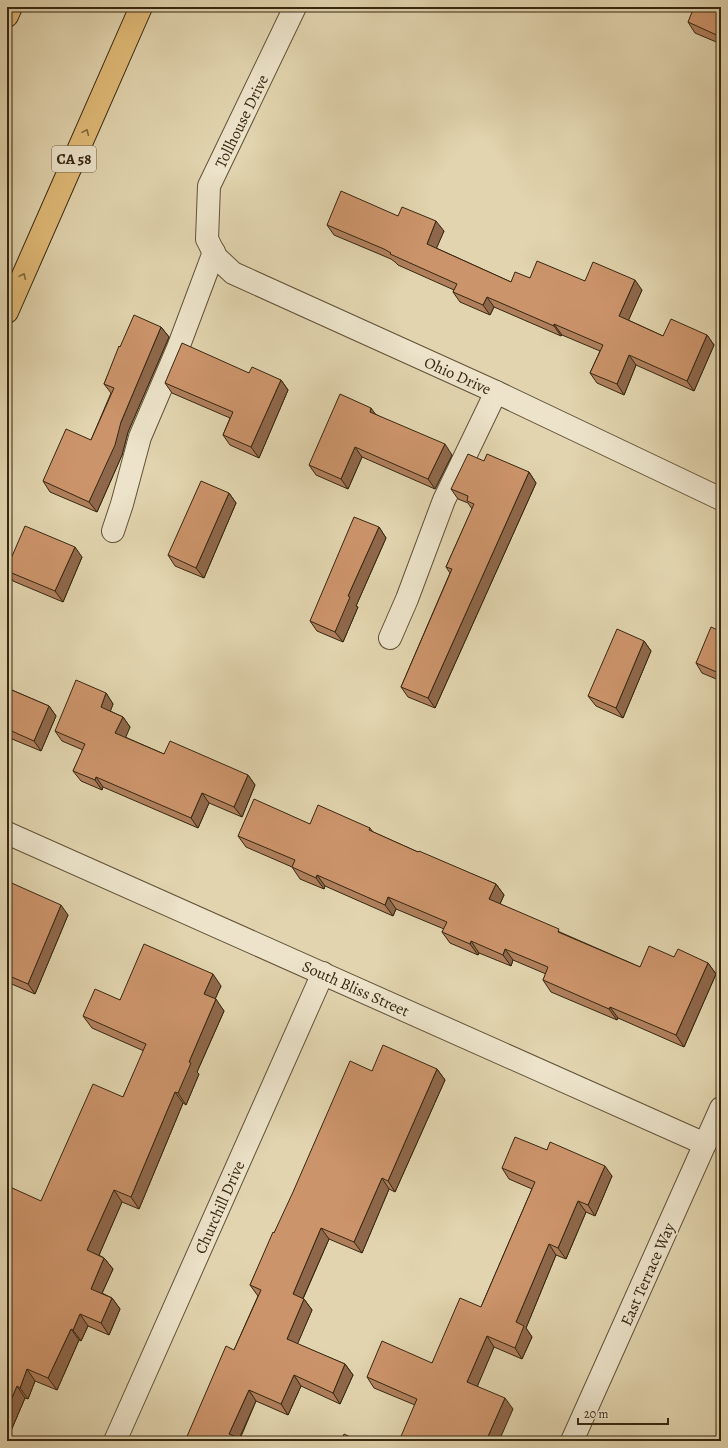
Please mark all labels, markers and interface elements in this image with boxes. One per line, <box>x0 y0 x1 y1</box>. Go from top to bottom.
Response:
street label: Tollhouse Drive <box>210 71 274 172</box>
one-way arrow <box>82 128 90 135</box>
road number: CA 58 <box>52 146 96 172</box>
one-way arrow <box>18 273 26 281</box>
street label: Ohio Drive <box>421 351 495 400</box>
street label: South Bliss Street <box>299 955 413 1022</box>
street label: Churchill Drive <box>190 1157 250 1258</box>
street label: East Terrace Way <box>615 1219 681 1329</box>
scale bar <box>578 1400 668 1426</box>
text: 20 m <box>584 1406 608 1422</box>

